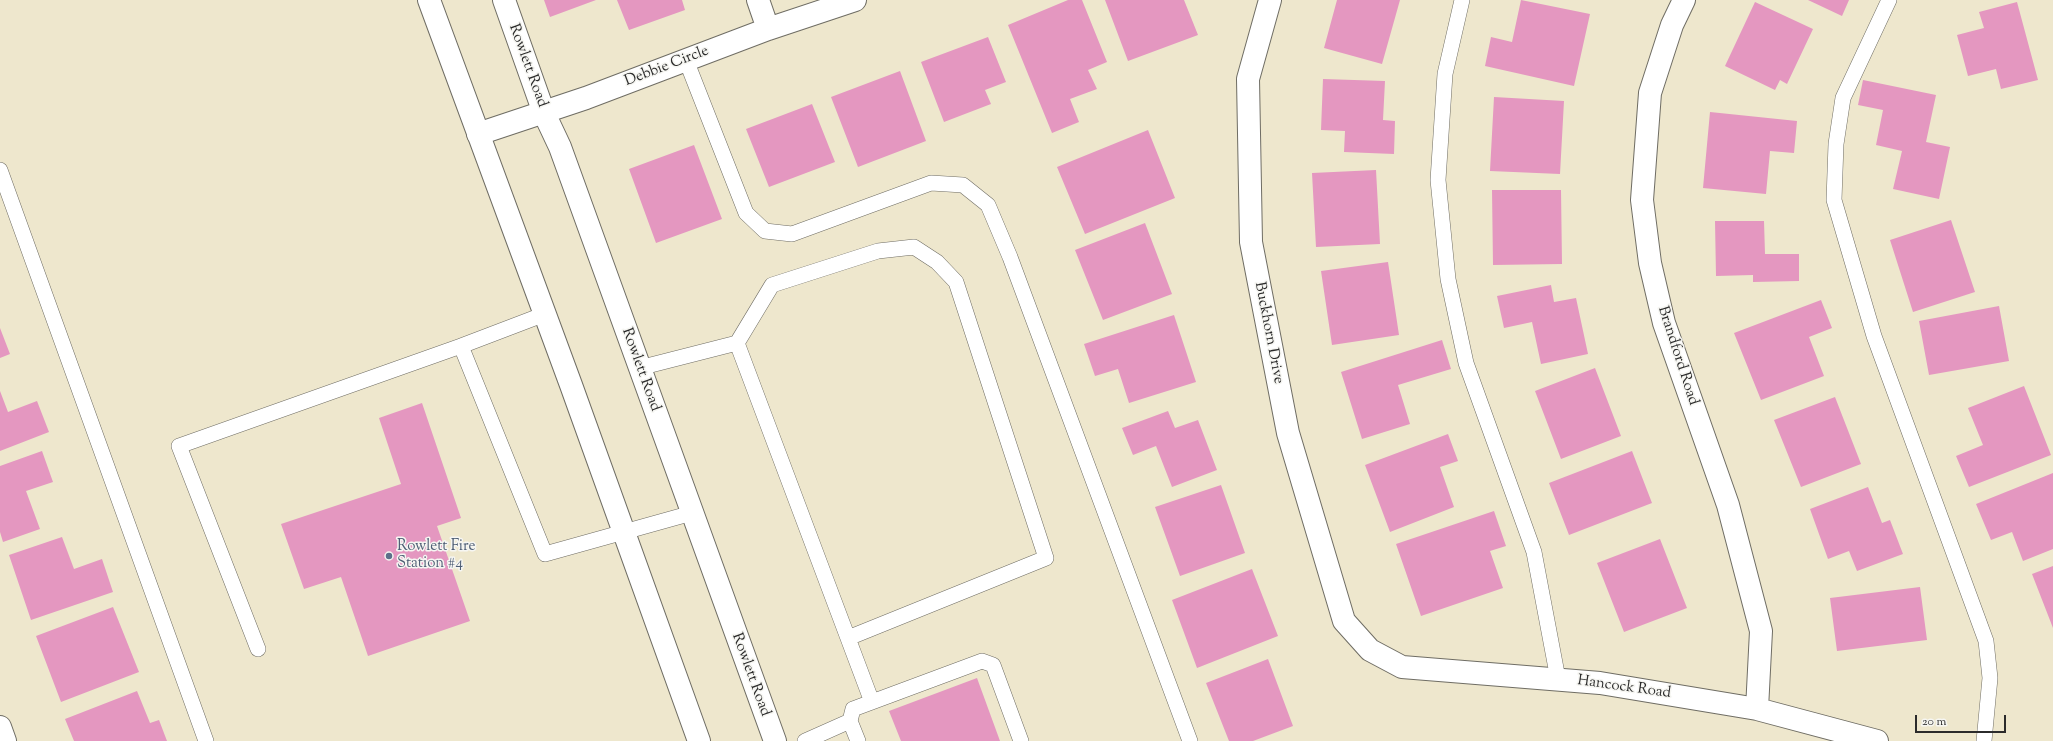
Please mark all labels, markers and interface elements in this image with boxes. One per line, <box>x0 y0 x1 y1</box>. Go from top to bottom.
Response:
street label: Rowlett Road <box>504 22 550 110</box>
street label: Debbie Circle <box>622 43 712 91</box>
street label: Buckhorn Drive <box>1249 280 1287 386</box>
street label: Brandford Road <box>1652 304 1702 408</box>
street label: Rowlett Road <box>617 326 663 414</box>
place label: Rowlett Fire Station #4 <box>397 538 476 573</box>
marker: Rowlett Fire Station #4 <box>384 551 394 561</box>
street label: Rowlett Road <box>727 631 773 719</box>
street label: Hancock Road <box>1576 673 1672 703</box>
scale bar <box>1917 707 2008 733</box>
text: 20 m <box>1922 713 1946 731</box>

